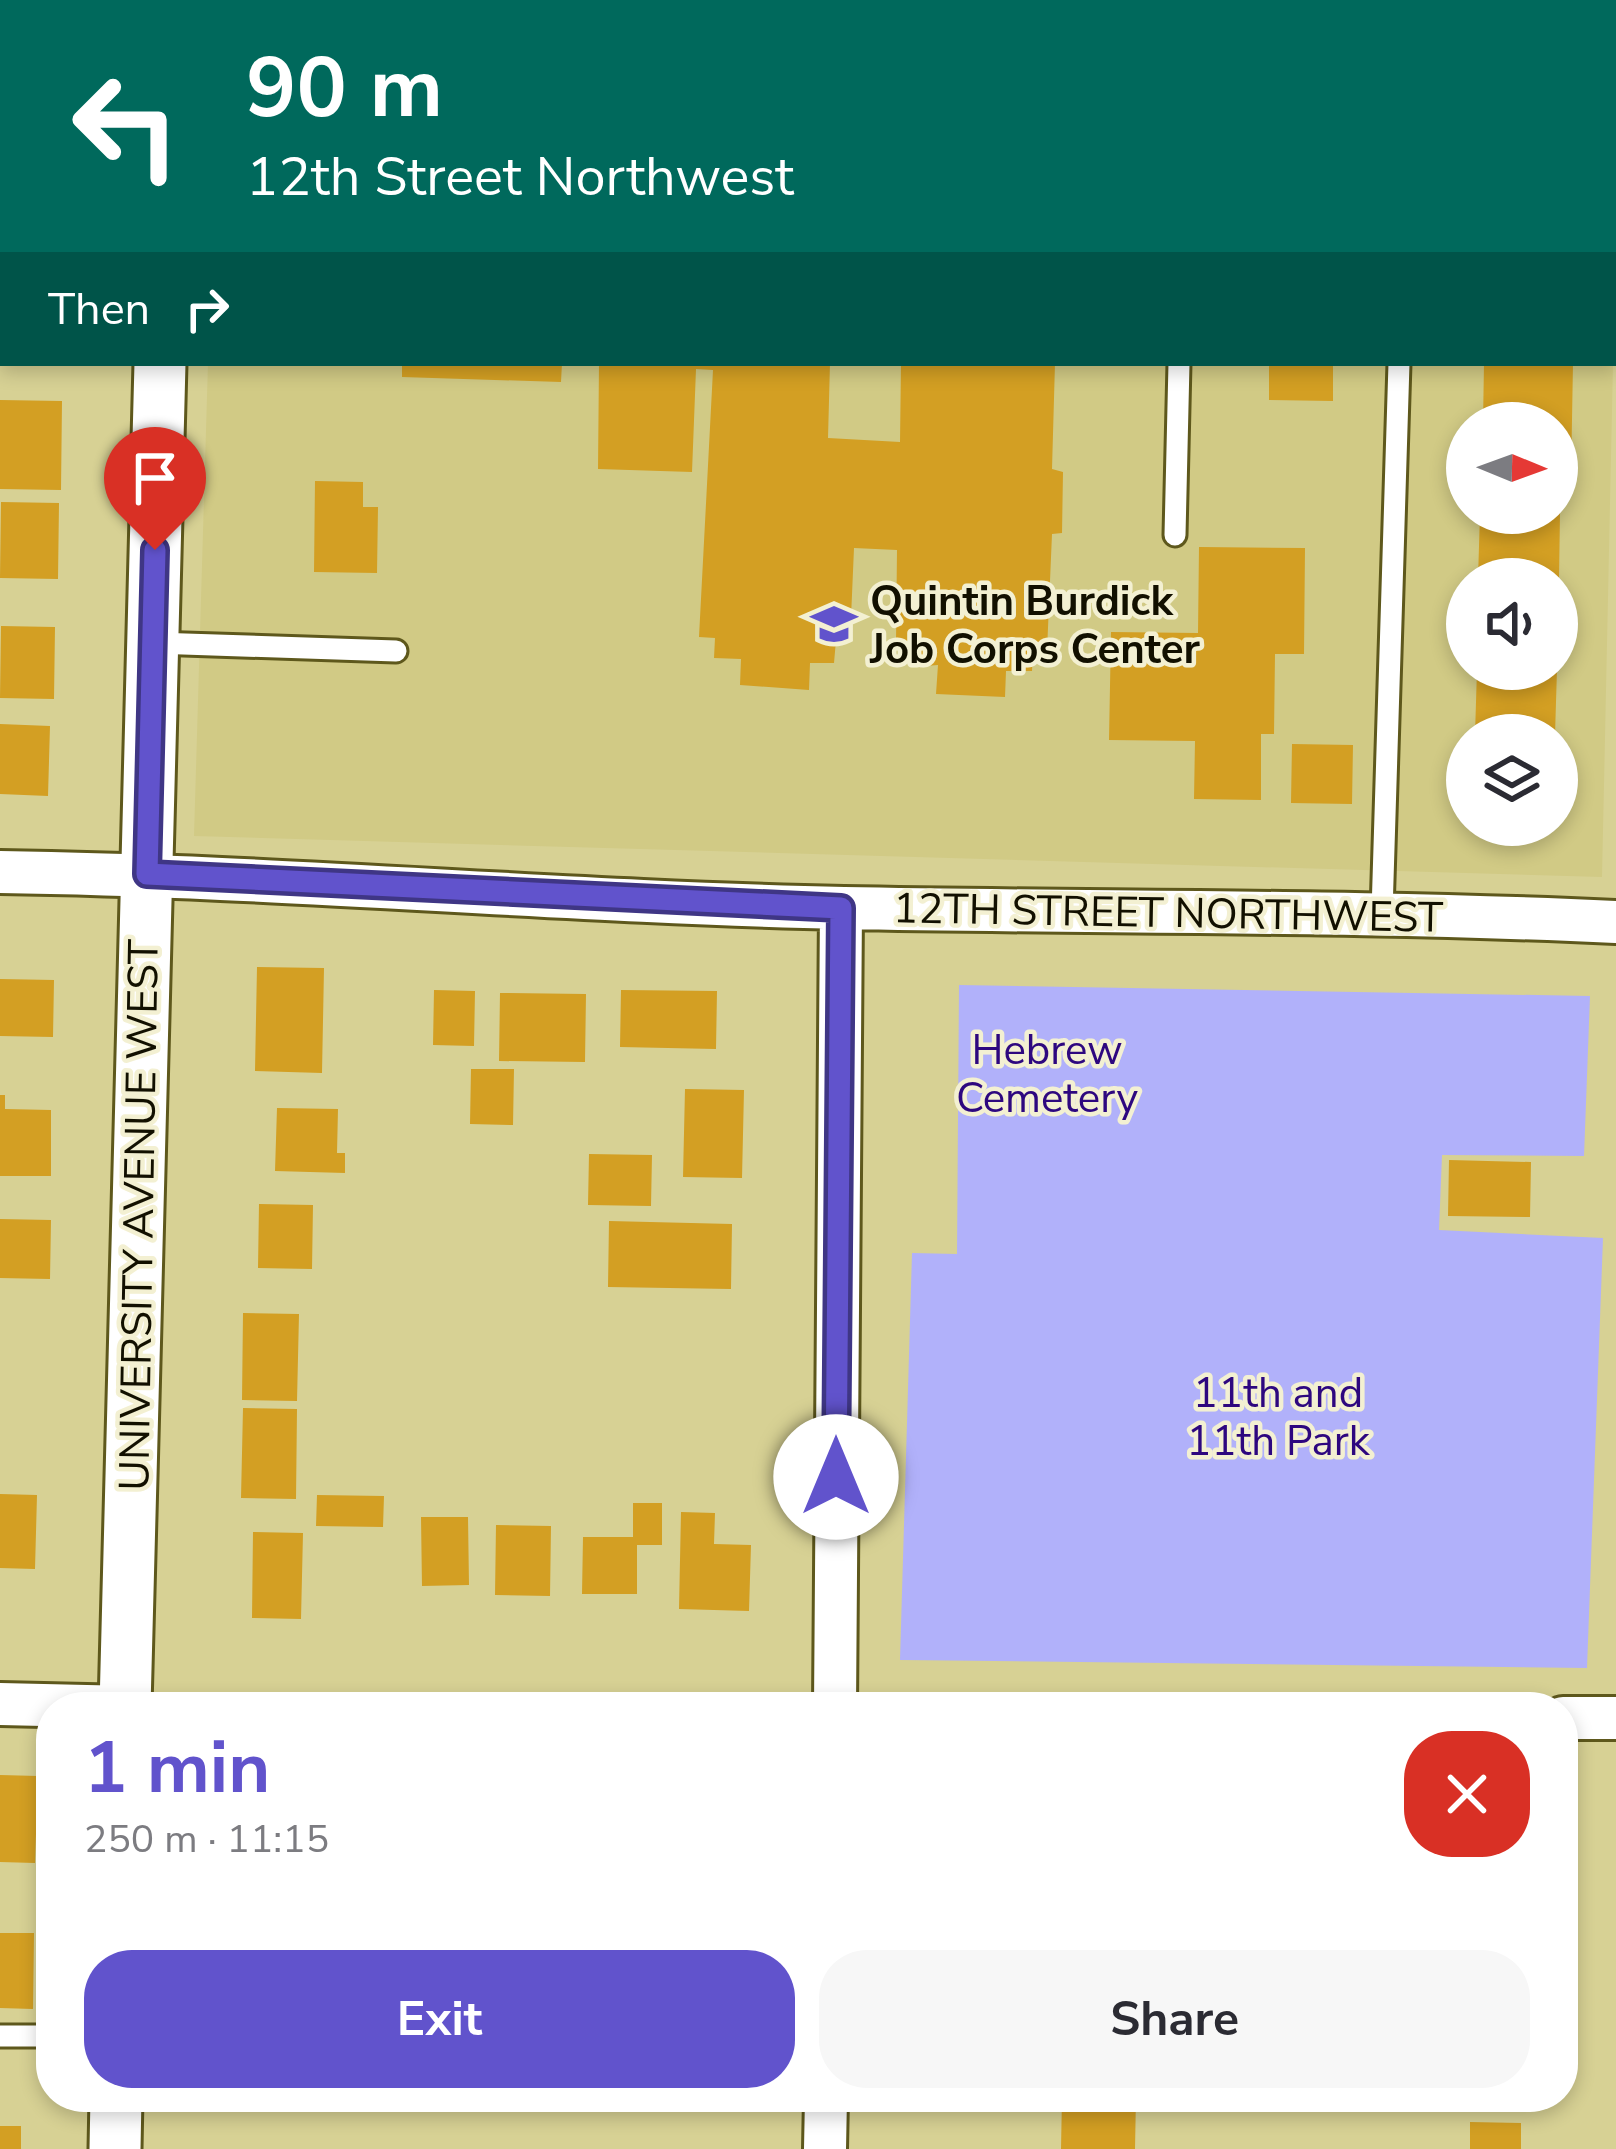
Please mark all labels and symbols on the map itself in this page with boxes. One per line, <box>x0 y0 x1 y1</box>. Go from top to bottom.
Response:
north arrow <box>1446 402 1578 534</box>
pin <box>104 427 206 550</box>
place label: Quintin Burdick Job Corps Center <box>869 573 1200 678</box>
school or university icon: Quintin Burdick Job Corps Center <box>809 599 859 649</box>
street label: 12TH STREET NORTHWEST <box>892 880 1444 947</box>
street label: UNIVERSITY AVENUE WEST <box>106 938 173 1491</box>
park label: Hebrew Cemetery <box>956 1022 1138 1127</box>
park label: 11th and 11th Park <box>1186 1365 1371 1470</box>
position arrow <box>773 1414 899 1540</box>

